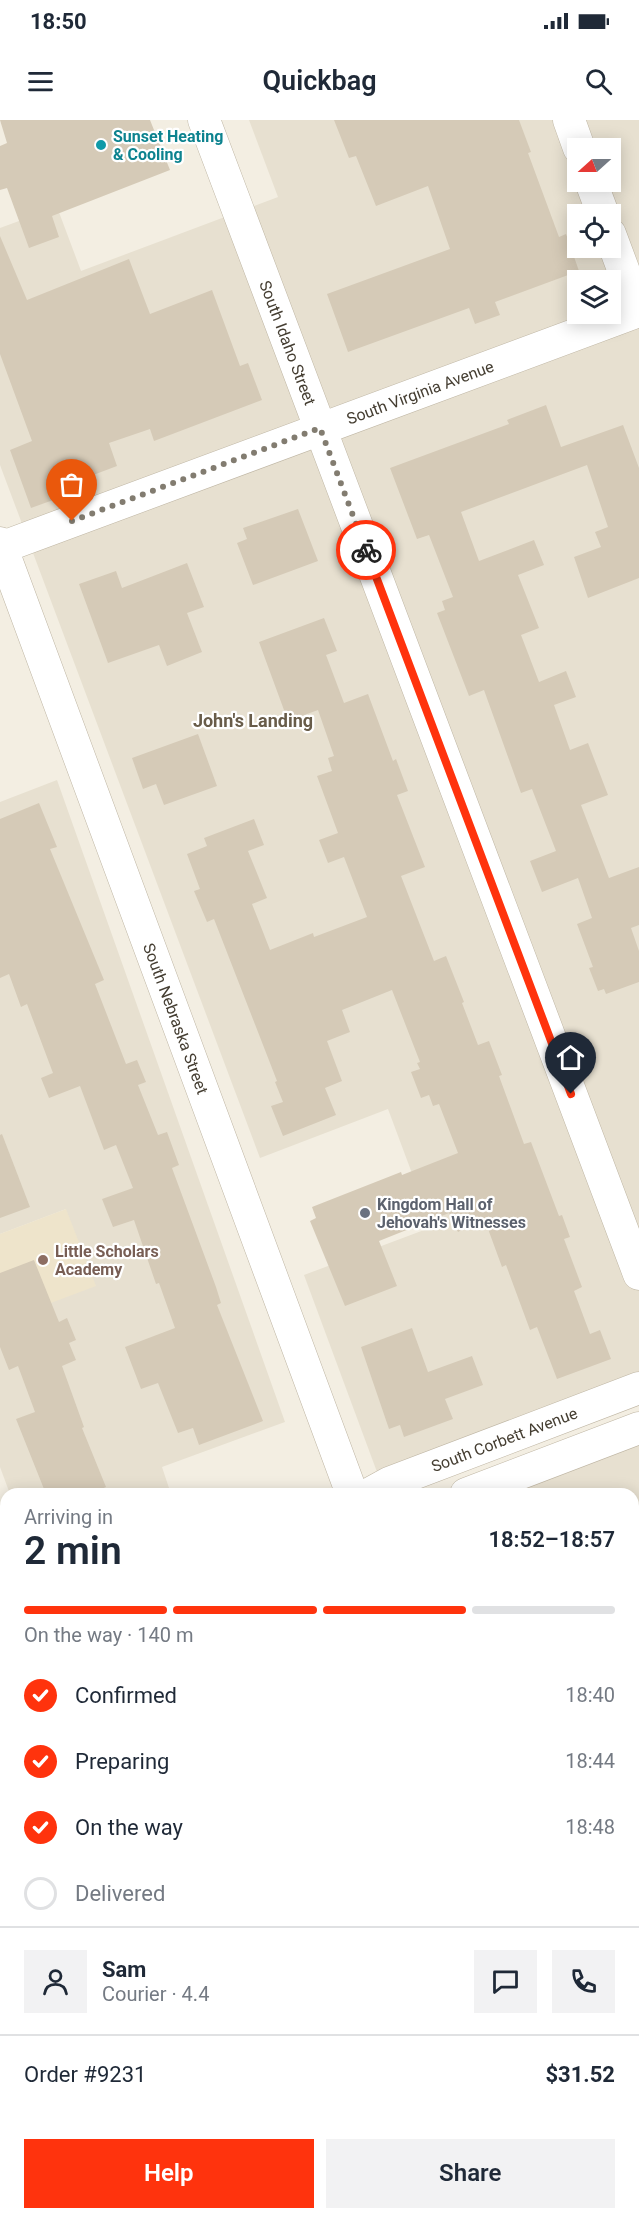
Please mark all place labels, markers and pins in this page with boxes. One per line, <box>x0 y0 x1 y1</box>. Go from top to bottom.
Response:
place label: Sunset Heating & Cooling <box>113 127 223 164</box>
marker: Sunset Heating & Cooling <box>94 138 108 152</box>
pin <box>46 459 97 521</box>
pin <box>545 1032 596 1094</box>
place label: Kingdom Hall of Jehovah's Witnesses <box>377 1195 526 1232</box>
marker: Kingdom Hall of Jehovah's Witnesses <box>358 1206 372 1220</box>
place label: Little Scholars Academy <box>55 1242 159 1279</box>
marker: Little Scholars Academy <box>36 1253 50 1267</box>

